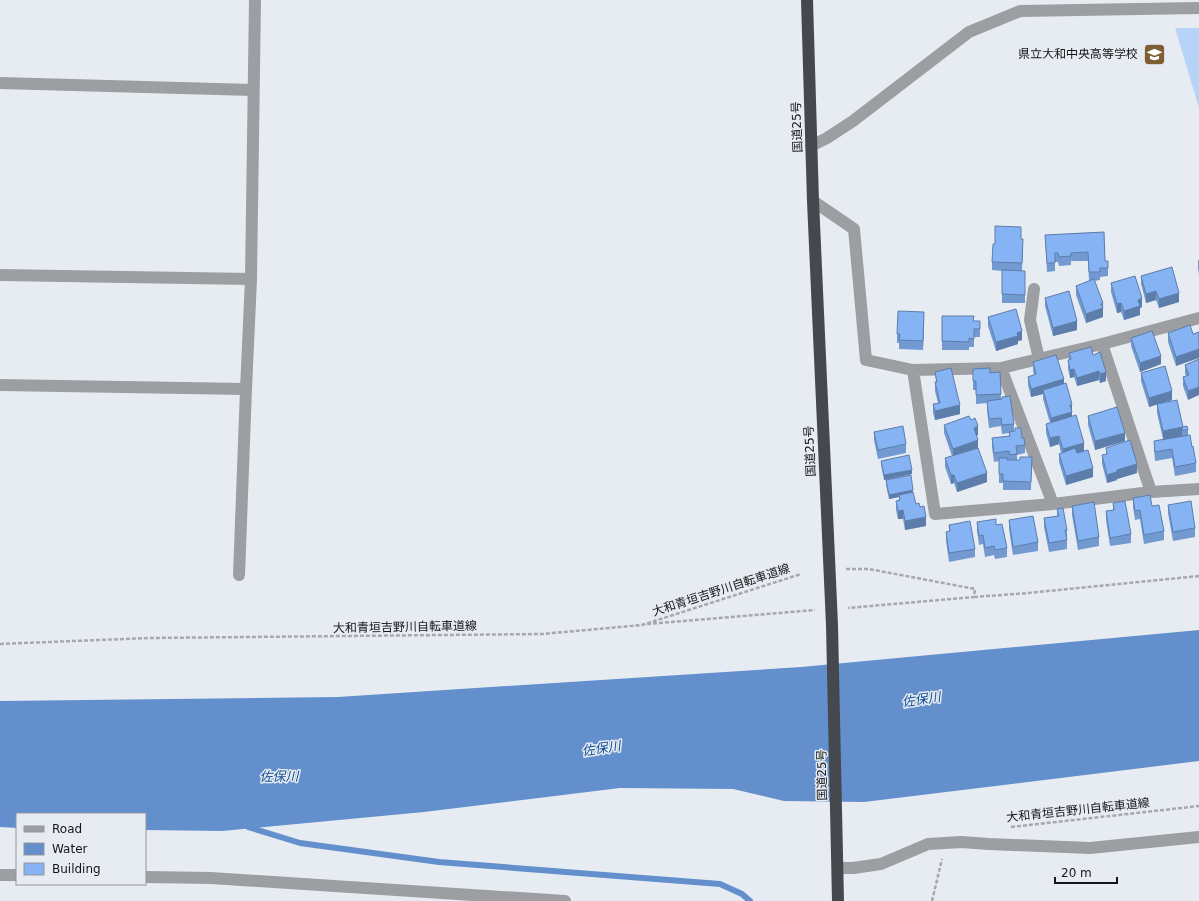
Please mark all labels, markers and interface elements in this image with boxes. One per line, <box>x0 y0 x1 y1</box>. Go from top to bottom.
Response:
school or university icon: 県立大和中央高等学校 <box>1141 41 1167 67</box>
place label: 県立大和中央高等学校 <box>1018 47 1138 61</box>
street label: 国道25号 <box>789 101 805 153</box>
street label: 国道25号 <box>802 425 818 477</box>
street label: 大和青垣吉野川自転車道線 <box>650 561 792 619</box>
street label: 大和青垣吉野川自転車道線 <box>333 619 477 635</box>
water label: 佐保川 <box>901 689 943 710</box>
water label: 佐保川 <box>581 738 623 759</box>
street label: 国道25号 <box>815 749 829 801</box>
water label: 佐保川 <box>259 769 301 784</box>
street label: 大和青垣吉野川自転車道線 <box>1006 796 1150 824</box>
legend <box>16 813 146 885</box>
text: Road <box>52 822 82 836</box>
text: Water <box>52 842 88 856</box>
scale bar <box>1055 859 1117 885</box>
text: Building <box>52 862 101 876</box>
text: 20 m <box>1061 866 1092 880</box>

